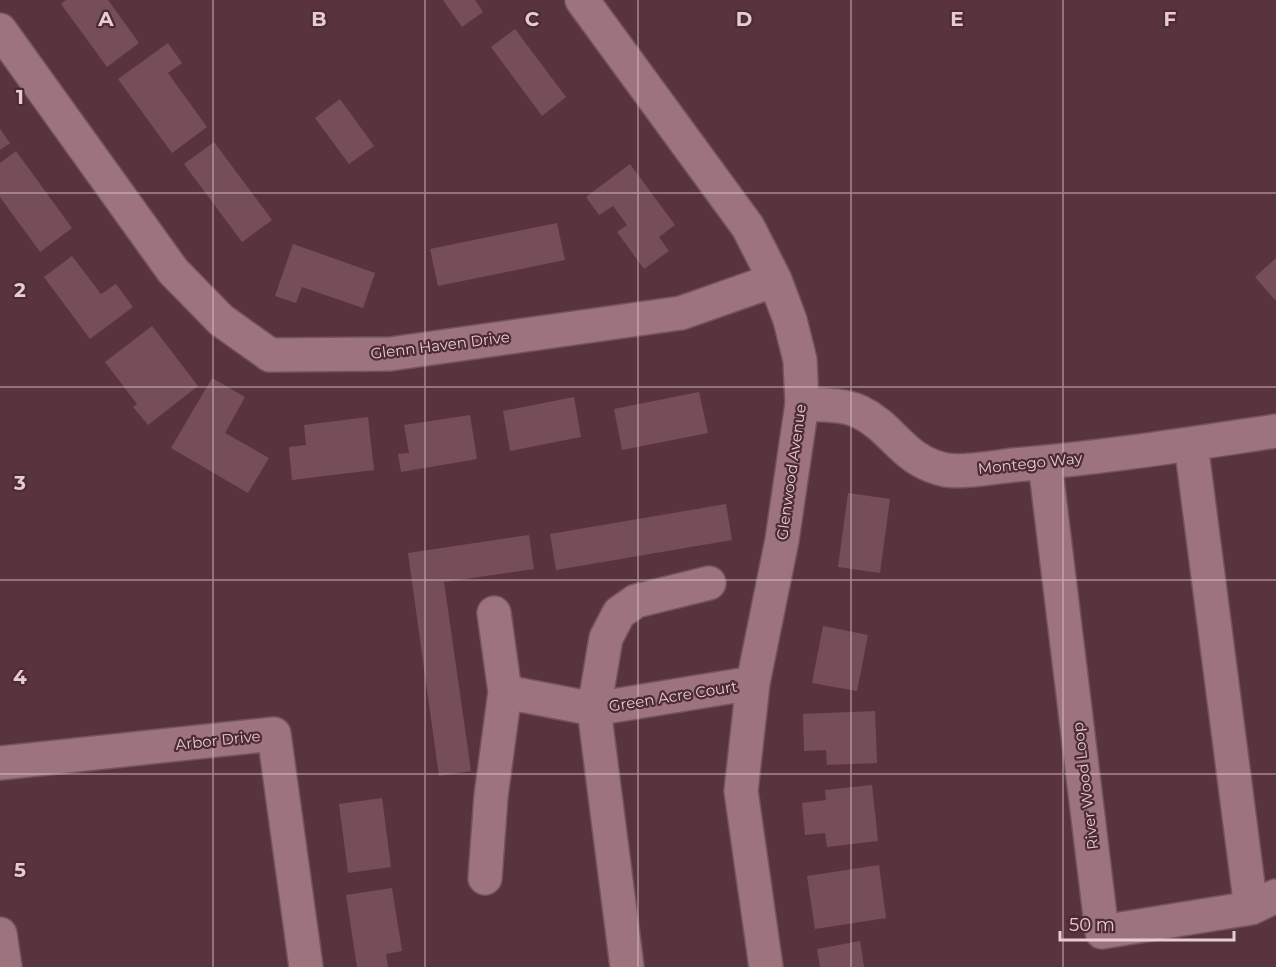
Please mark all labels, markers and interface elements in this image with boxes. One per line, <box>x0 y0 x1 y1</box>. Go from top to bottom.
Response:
text: A <box>97 7 114 31</box>
text: B <box>311 7 327 31</box>
text: C <box>525 7 540 31</box>
text: D <box>736 7 752 31</box>
text: E <box>950 7 964 31</box>
text: F <box>1164 7 1177 31</box>
text: 1 <box>16 85 24 109</box>
text: 2 <box>14 278 26 302</box>
street label: Glenn Haven Drive <box>369 327 511 363</box>
street label: Glenwood Avenue <box>772 403 810 541</box>
street label: Montego Way <box>977 448 1084 478</box>
text: 3 <box>13 471 26 495</box>
text: 4 <box>13 665 27 689</box>
street label: Green Acre Court <box>607 676 739 716</box>
street label: River Wood Loop <box>1068 721 1102 851</box>
street label: Arbor Drive <box>175 726 261 754</box>
text: 5 <box>14 858 26 882</box>
scale bar <box>1060 904 1234 942</box>
text: 50 m <box>1069 914 1115 936</box>

